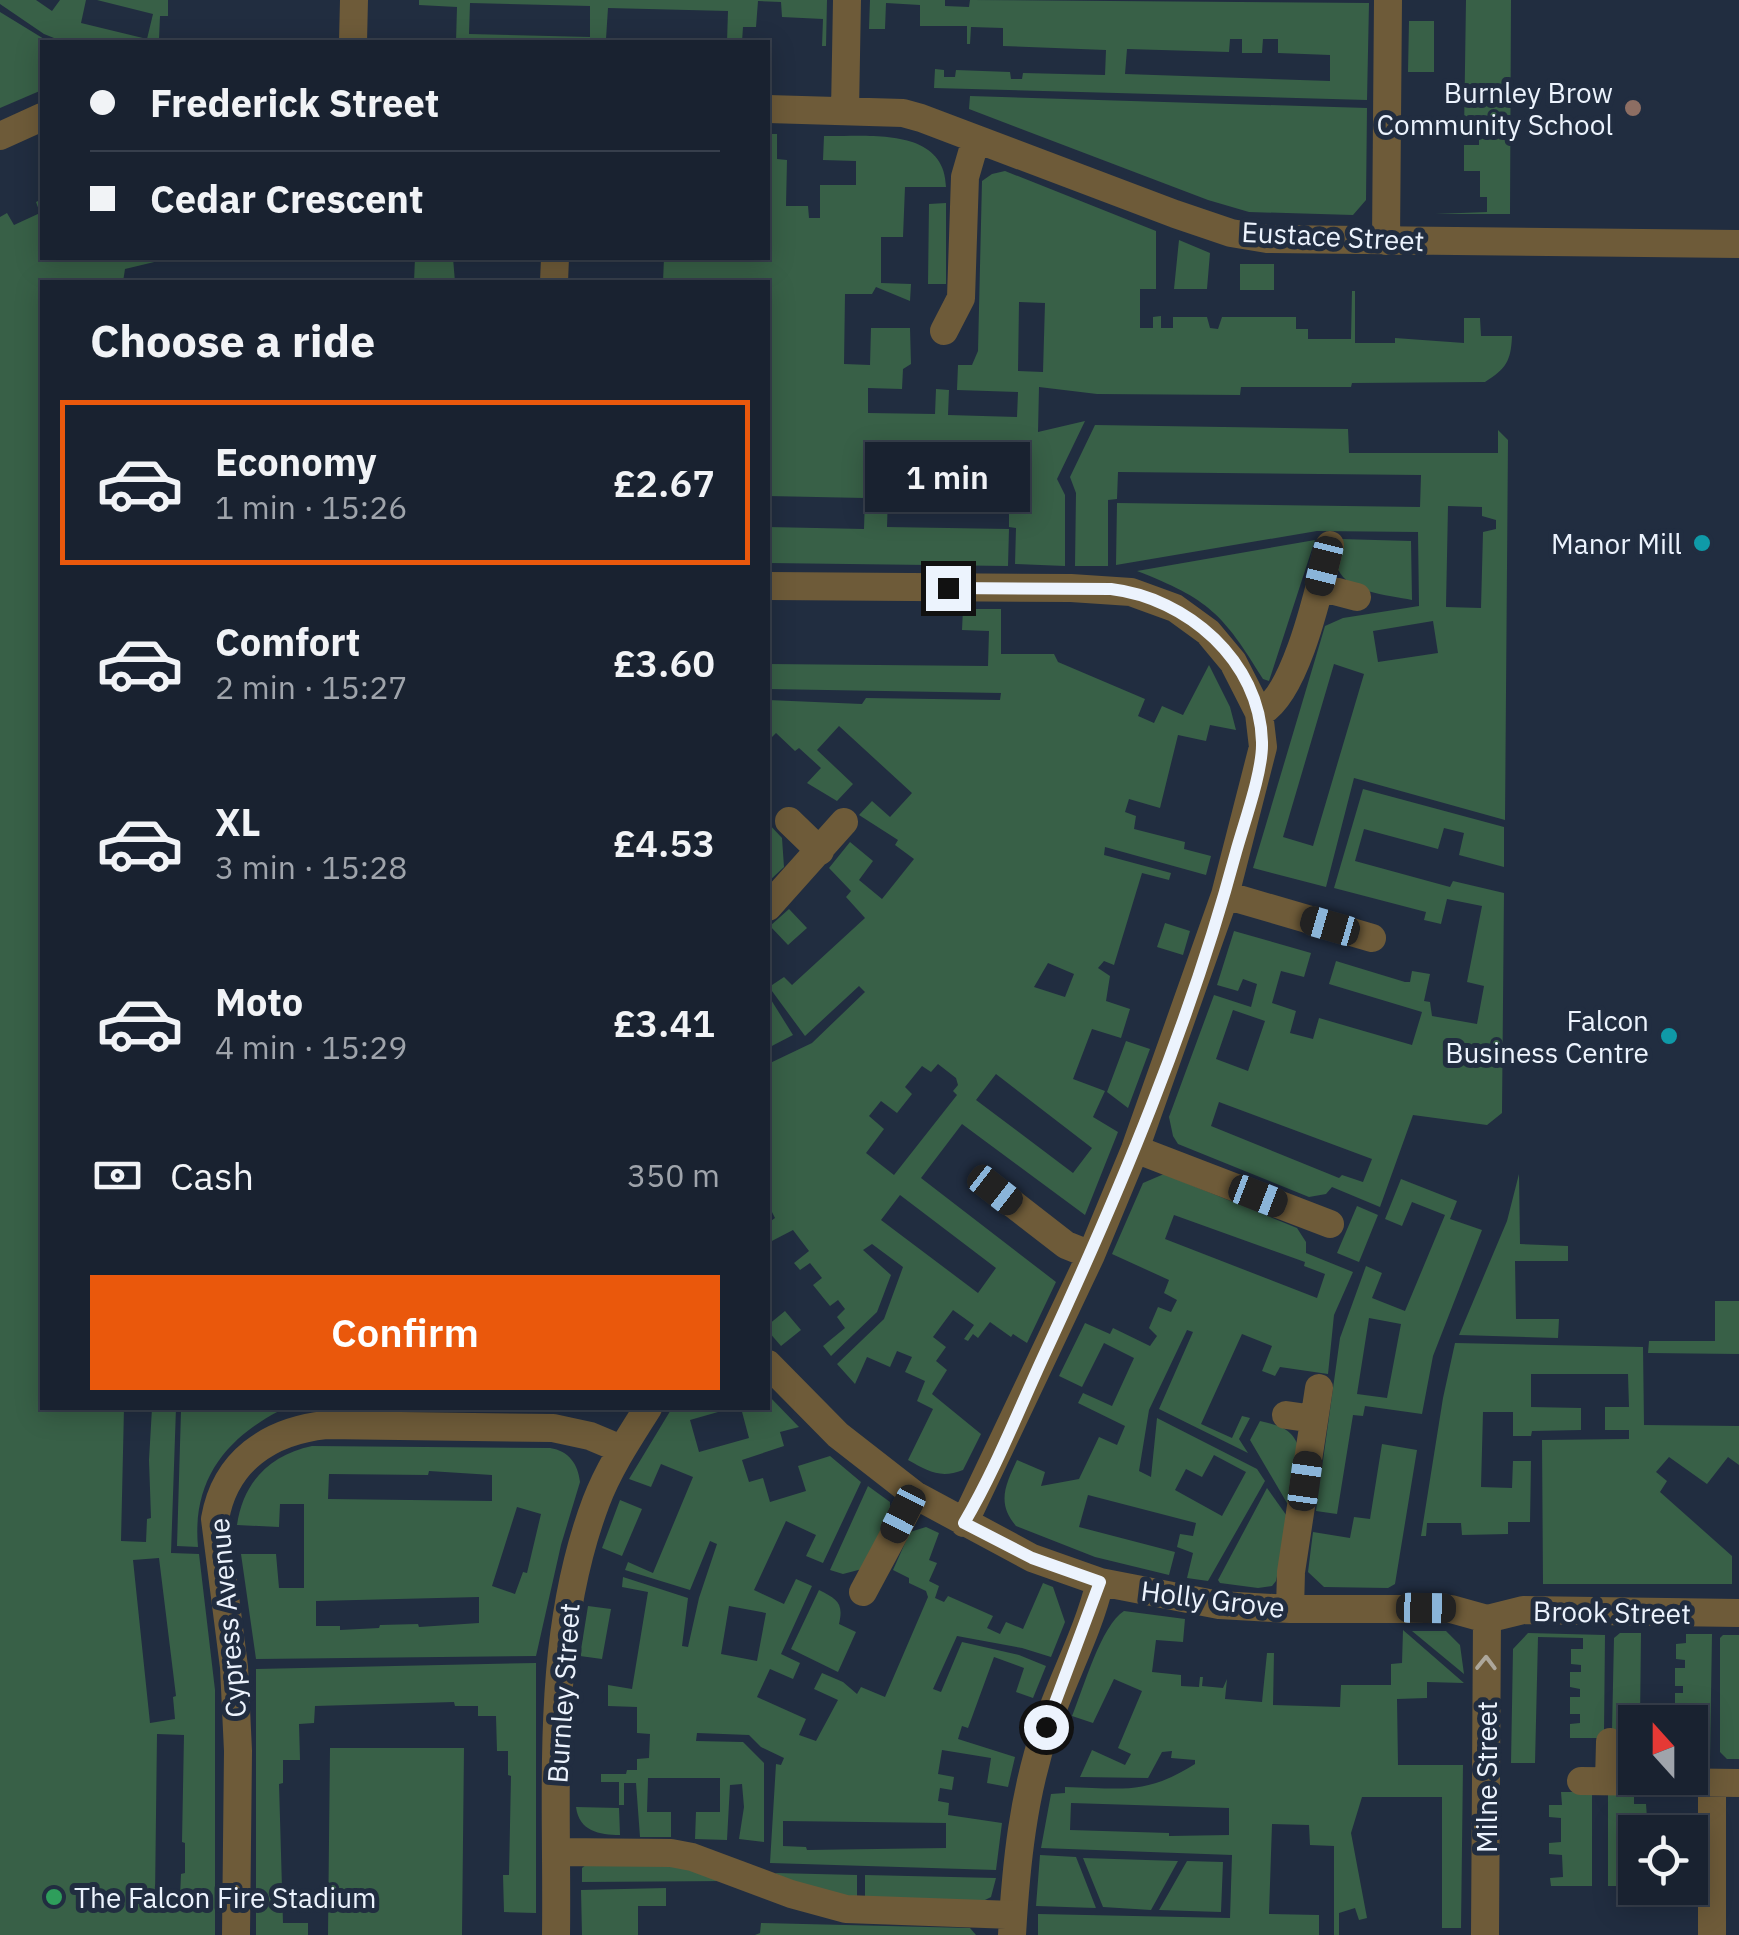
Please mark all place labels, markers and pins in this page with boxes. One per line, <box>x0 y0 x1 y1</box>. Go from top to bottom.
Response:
place label: Burnley Brow Community School <box>1377 74 1613 143</box>
marker: Burnley Brow Community School <box>1622 97 1644 119</box>
place label: Manor Mill <box>1551 525 1682 562</box>
marker: Manor Mill <box>1691 532 1713 554</box>
place label: Falcon Business Centre <box>1445 1002 1649 1071</box>
marker: Falcon Business Centre <box>1658 1025 1680 1047</box>
place label: The Falcon Fire Stadium <box>74 1879 377 1916</box>
marker: The Falcon Fire Stadium <box>43 1886 65 1908</box>

